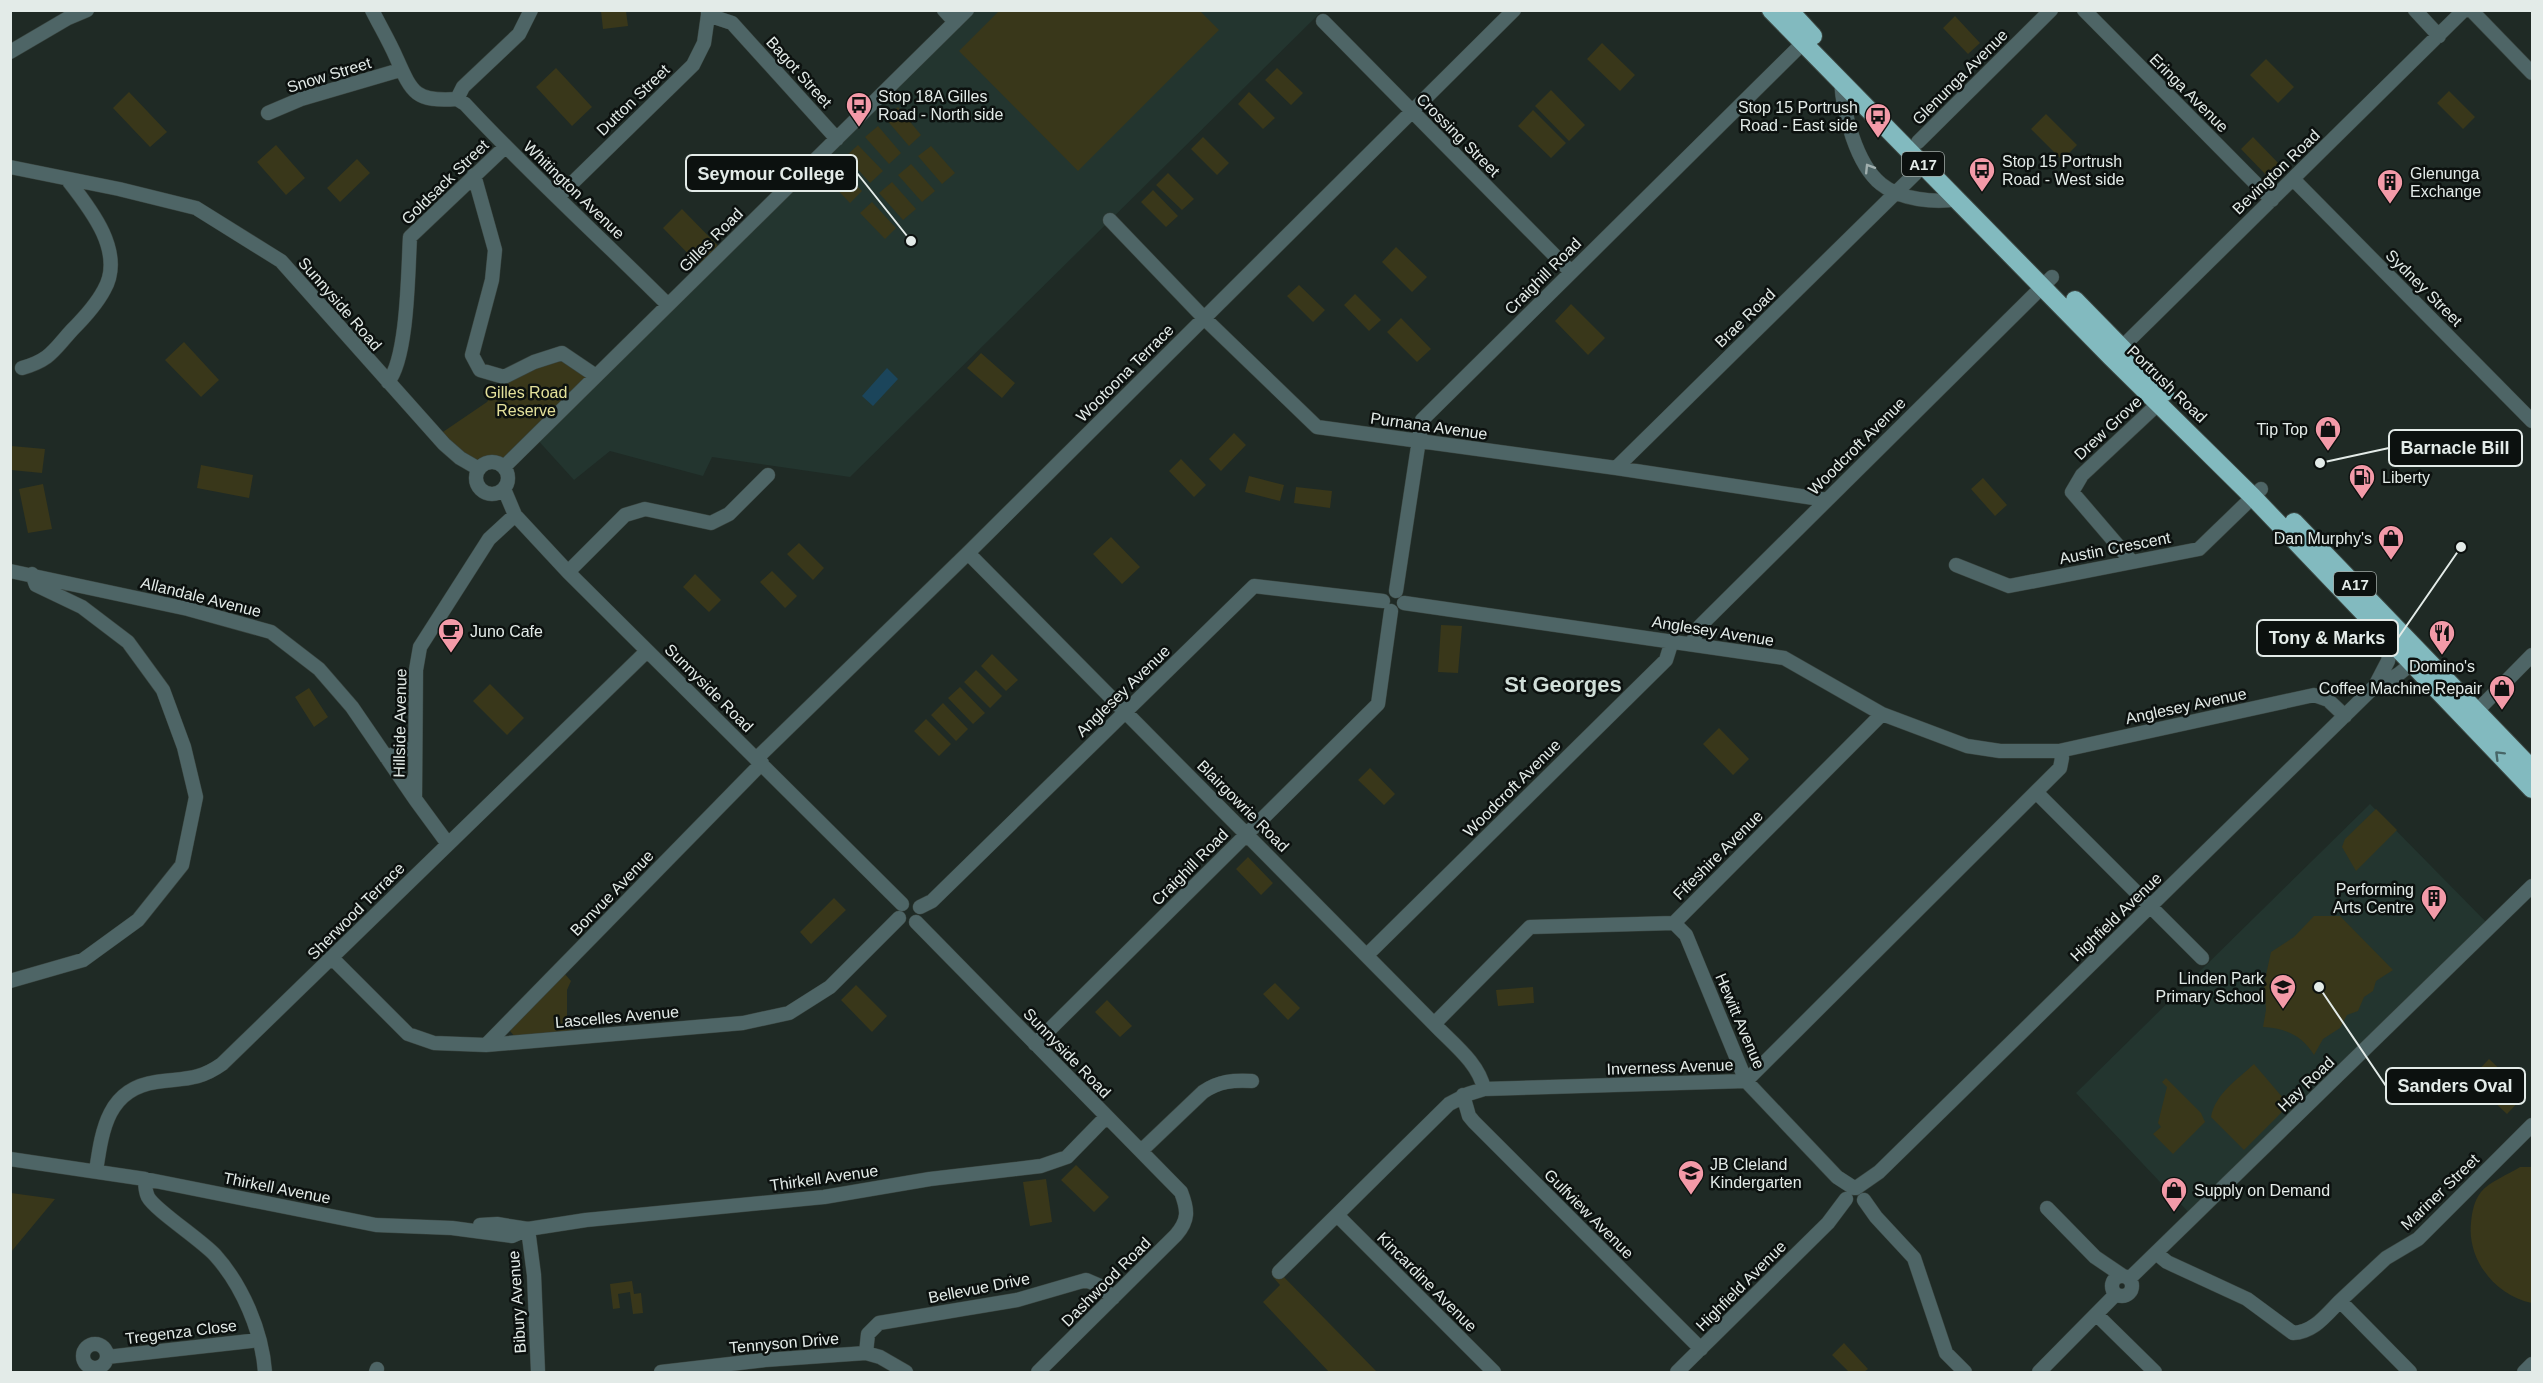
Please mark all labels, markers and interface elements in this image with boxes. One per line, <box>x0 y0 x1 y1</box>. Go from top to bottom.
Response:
street label: Glenunga Avenue <box>1909 26 2011 128</box>
street label: Bagot Street <box>763 33 835 111</box>
street label: Eringa Avenue <box>2146 50 2232 136</box>
street label: Snow Street <box>285 54 374 96</box>
street label: Dutton Street <box>593 61 673 139</box>
place label: Stop 18A Gilles Road - North side <box>878 88 1003 123</box>
bus stop icon: Stop 18A Gilles Road - North side <box>844 90 874 128</box>
street label: Crossing Street <box>1413 90 1503 180</box>
place label: Stop 15 Portrush Road - East side <box>1738 99 1858 134</box>
bus stop icon: Stop 15 Portrush Road - East side <box>1863 101 1893 139</box>
street label: Bevington Road <box>2229 126 2323 218</box>
street label: Goldsack Street <box>398 136 492 228</box>
street label: Whitington Avenue <box>520 138 628 242</box>
road number: A17 <box>1902 152 1944 176</box>
place label: Stop 15 Portrush Road - West side <box>2002 153 2125 188</box>
callout: Seymour College <box>686 155 857 191</box>
bus stop icon: Stop 15 Portrush Road - West side <box>1967 155 1997 193</box>
text: Seymour College <box>697 164 845 184</box>
one-way arrow <box>1865 164 1877 174</box>
place label: Glenunga Exchange <box>2410 165 2481 200</box>
building icon: Glenunga Exchange <box>2375 167 2405 205</box>
street label: Gilles Road <box>676 205 746 275</box>
street label: Craighill Road <box>1501 234 1585 318</box>
street label: Sydney Street <box>2382 246 2466 330</box>
street label: Sunnyside Road <box>295 254 385 354</box>
street label: Brae Road <box>1712 285 1778 351</box>
street label: Wootoona Terrace <box>1073 321 1177 425</box>
street label: Portrush Road <box>2124 342 2210 426</box>
park label: Gilles Road Reserve <box>485 384 567 419</box>
street label: Drew Grove <box>2071 393 2145 463</box>
street label: Woodcroft Avenue <box>1805 394 1909 498</box>
street label: Purnana Avenue <box>1369 409 1489 443</box>
shop icon: Tip Top <box>2313 414 2343 452</box>
place label: Tip Top <box>2256 421 2308 438</box>
callout: Barnacle Bill <box>2389 430 2522 466</box>
text: Barnacle Bill <box>2400 438 2510 458</box>
fuel station icon: Liberty <box>2347 462 2377 500</box>
place label: Liberty <box>2382 469 2430 486</box>
shop icon: Dan Murphy's <box>2376 523 2406 561</box>
street label: Austin Crescent <box>2058 529 2173 567</box>
place label: Dan Murphy's <box>2274 530 2372 547</box>
road number: A17 <box>2334 572 2376 596</box>
street label: Allandale Avenue <box>139 574 263 620</box>
street label: Anglesey Avenue <box>1651 613 1775 649</box>
cafe icon: Juno Cafe <box>436 616 466 654</box>
restaurant icon: Domino's <box>2427 618 2457 656</box>
callout: Tony & Marks <box>2257 620 2398 656</box>
place label: Juno Cafe <box>470 623 543 640</box>
text: Tony & Marks <box>2269 628 2385 648</box>
street label: Sunnyside Road <box>661 640 757 736</box>
street label: Anglesey Avenue <box>1073 642 1173 740</box>
place label: Domino's <box>2409 658 2475 675</box>
street label: Hillside Avenue <box>391 668 409 778</box>
district label: St Georges <box>1504 672 1622 697</box>
shop icon: Coffee Machine Repair <box>2487 673 2517 711</box>
place label: Coffee Machine Repair <box>2319 680 2483 697</box>
street label: Anglesey Avenue <box>2124 685 2248 727</box>
street label: Woodcroft Avenue <box>1460 736 1564 840</box>
one-way arrow <box>2496 752 2507 763</box>
street label: Blairgowrie Road <box>1194 757 1292 855</box>
street label: Fifeshire Avenue <box>1670 807 1766 903</box>
street label: Craighill Road <box>1148 825 1232 909</box>
street label: Bonvue Avenue <box>567 847 657 939</box>
street label: Sherwood Terrace <box>304 859 408 963</box>
street label: Highfield Avenue <box>2067 869 2165 965</box>
place label: Performing Arts Centre <box>2333 881 2414 916</box>
building icon: Performing Arts Centre <box>2419 883 2449 921</box>
place label: Linden Park Primary School <box>2156 970 2265 1005</box>
street label: Hewitt Avenue <box>1712 971 1768 1071</box>
school or university icon: Linden Park Primary School <box>2268 972 2298 1010</box>
street label: Lascelles Avenue <box>554 1003 680 1031</box>
street label: Sunnyside Road <box>1020 1005 1114 1101</box>
street label: Hay Road <box>2275 1053 2337 1115</box>
street label: Inverness Avenue <box>1606 1056 1734 1078</box>
callout: Sanders Oval <box>2386 1068 2525 1104</box>
text: Sanders Oval <box>2397 1076 2513 1096</box>
street label: Mariner Street <box>2398 1150 2483 1233</box>
place label: JB Cleland Kindergarten <box>1710 1156 1802 1191</box>
school or university icon: JB Cleland Kindergarten <box>1676 1158 1706 1196</box>
street label: Thirkell Avenue <box>769 1162 879 1194</box>
street label: Gulfview Avenue <box>1541 1166 1637 1262</box>
street label: Thirkell Avenue <box>222 1169 332 1207</box>
shop icon: Supply on Demand <box>2159 1175 2189 1213</box>
place label: Supply on Demand <box>2194 1182 2330 1199</box>
street label: Kincardine Avenue <box>1374 1229 1480 1335</box>
street label: Dashwood Road <box>1058 1234 1154 1330</box>
street label: Highfield Avenue <box>1693 1238 1789 1334</box>
street label: Bibury Avenue <box>505 1250 529 1354</box>
street label: Bellevue Drive <box>927 1270 1031 1306</box>
street label: Tregenza Close <box>124 1317 238 1347</box>
street label: Tennyson Drive <box>728 1330 840 1356</box>

